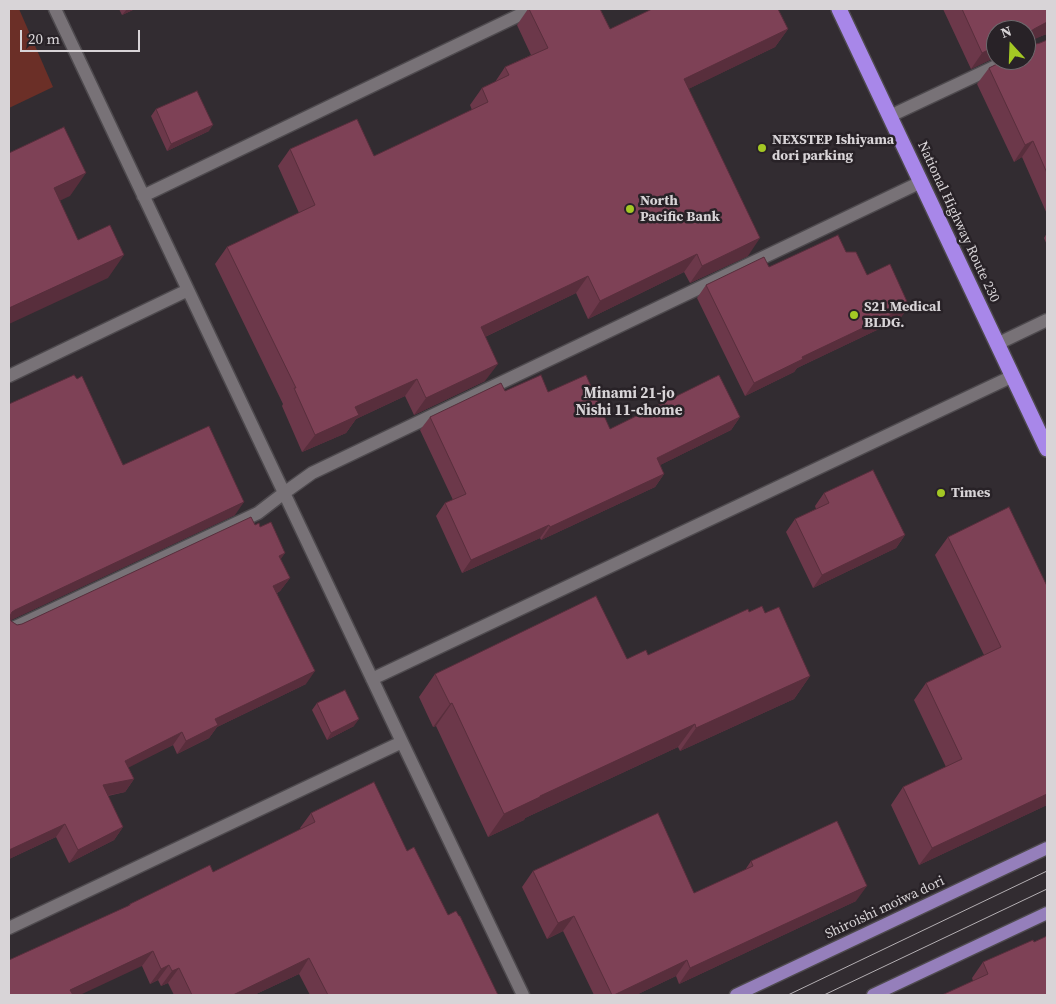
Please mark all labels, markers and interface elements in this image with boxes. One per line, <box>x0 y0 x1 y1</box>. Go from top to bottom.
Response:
scale bar <box>22 20 142 52</box>
north arrow <box>986 20 1036 70</box>
text: N <box>998 21 1014 43</box>
text: 20 m <box>28 28 60 49</box>
place label: NEXSTEP Ishiyama dori parking <box>772 132 894 164</box>
street label: National Highway Route 230 <box>913 139 1003 305</box>
marker: NEXSTEP Ishiyama dori parking <box>756 142 768 154</box>
place label: North Pacific Bank <box>640 193 720 226</box>
marker: North Pacific Bank <box>624 203 636 215</box>
place label: S21 Medical BLDG. <box>864 299 941 332</box>
marker: S21 Medical BLDG. <box>848 309 860 321</box>
district label: Minami 21-jo Nishi 11-chome <box>576 385 682 420</box>
place label: Times <box>951 485 990 501</box>
marker: Times <box>935 487 947 499</box>
street label: Shiroishi moiwa dori <box>823 873 947 943</box>

